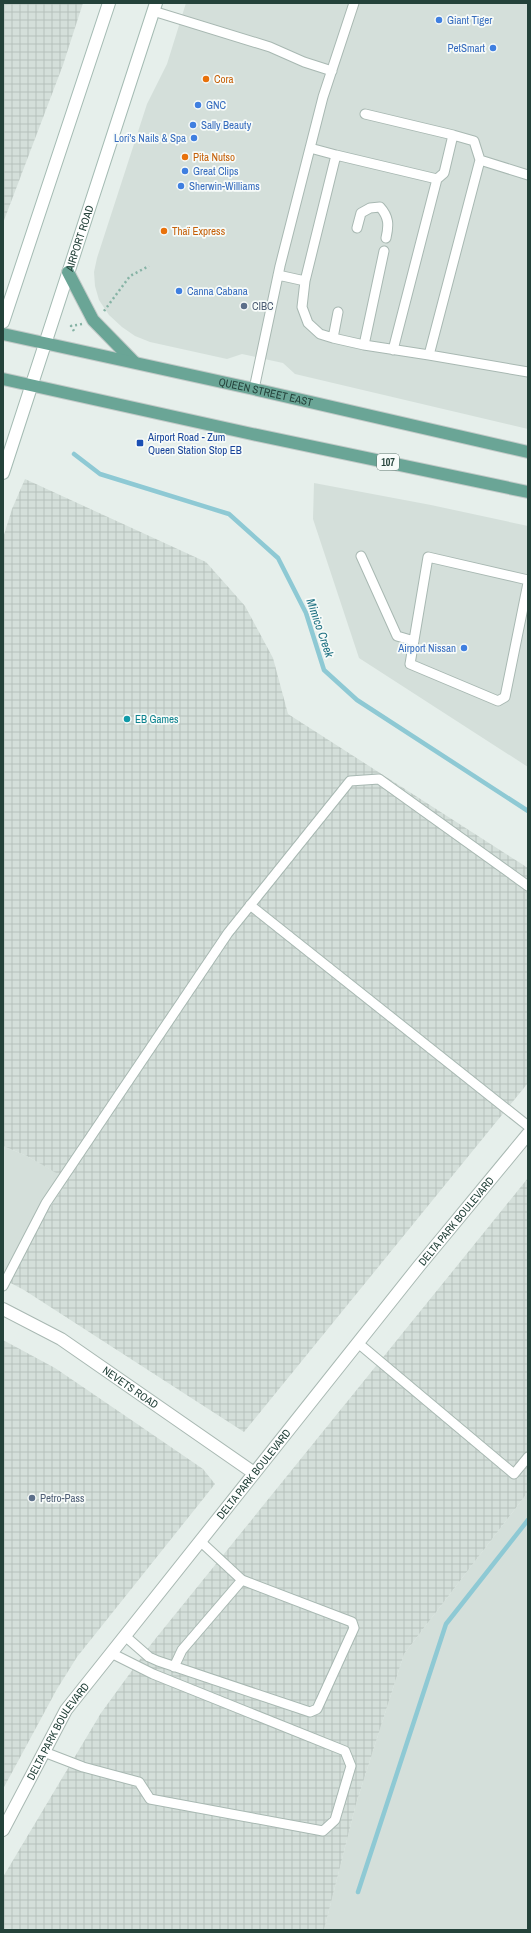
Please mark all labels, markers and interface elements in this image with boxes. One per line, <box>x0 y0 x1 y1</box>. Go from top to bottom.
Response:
place label: Giant Tiger <box>447 13 492 27</box>
marker: Giant Tiger <box>434 15 444 25</box>
place label: PetSmart <box>447 41 485 55</box>
marker: PetSmart <box>488 43 498 53</box>
place label: Cora <box>214 72 234 86</box>
marker: Cora <box>201 74 211 84</box>
place label: GNC <box>206 98 227 112</box>
marker: GNC <box>193 100 203 110</box>
place label: Sally Beauty <box>201 118 252 132</box>
marker: Sally Beauty <box>188 120 198 130</box>
place label: Lori's Nails & Spa <box>114 131 186 145</box>
marker: Lori's Nails & Spa <box>189 133 199 143</box>
place label: Pita Nutso <box>193 150 235 164</box>
marker: Pita Nutso <box>180 152 190 162</box>
place label: Great Clips <box>193 164 239 178</box>
marker: Great Clips <box>180 166 190 176</box>
place label: Sherwin-Williams <box>189 179 260 193</box>
marker: Sherwin-Williams <box>176 181 186 191</box>
street label: AIRPORT ROAD <box>62 203 97 274</box>
place label: Thaï Express <box>172 224 226 238</box>
marker: Thaï Express <box>159 226 169 236</box>
place label: Canna Cabana <box>187 284 248 298</box>
marker: Canna Cabana <box>174 286 184 296</box>
place label: CIBC <box>252 299 274 313</box>
marker: CIBC <box>239 301 249 311</box>
street label: QUEEN STREET EAST <box>217 374 315 409</box>
place label: Airport Road - Zum Queen Station Stop EB <box>147 430 242 457</box>
marker: Airport Road - Zum Queen Station Stop EB <box>135 438 145 448</box>
road number: 107 <box>377 454 399 470</box>
water label: Mimico Creek <box>302 596 338 661</box>
place label: Airport Nissan <box>397 641 456 655</box>
marker: Airport Nissan <box>459 643 469 653</box>
place label: EB Games <box>135 712 179 726</box>
marker: EB Games <box>122 714 132 724</box>
street label: DELTA PARK BOULEVARD <box>415 1174 497 1268</box>
street label: NEVETS ROAD <box>100 1363 161 1412</box>
street label: DELTA PARK BOULEVARD <box>213 1426 294 1522</box>
place label: Petro-Pass <box>40 1491 85 1505</box>
marker: Petro-Pass <box>27 1493 37 1503</box>
street label: DELTA PARK BOULEVARD <box>23 1680 92 1782</box>

